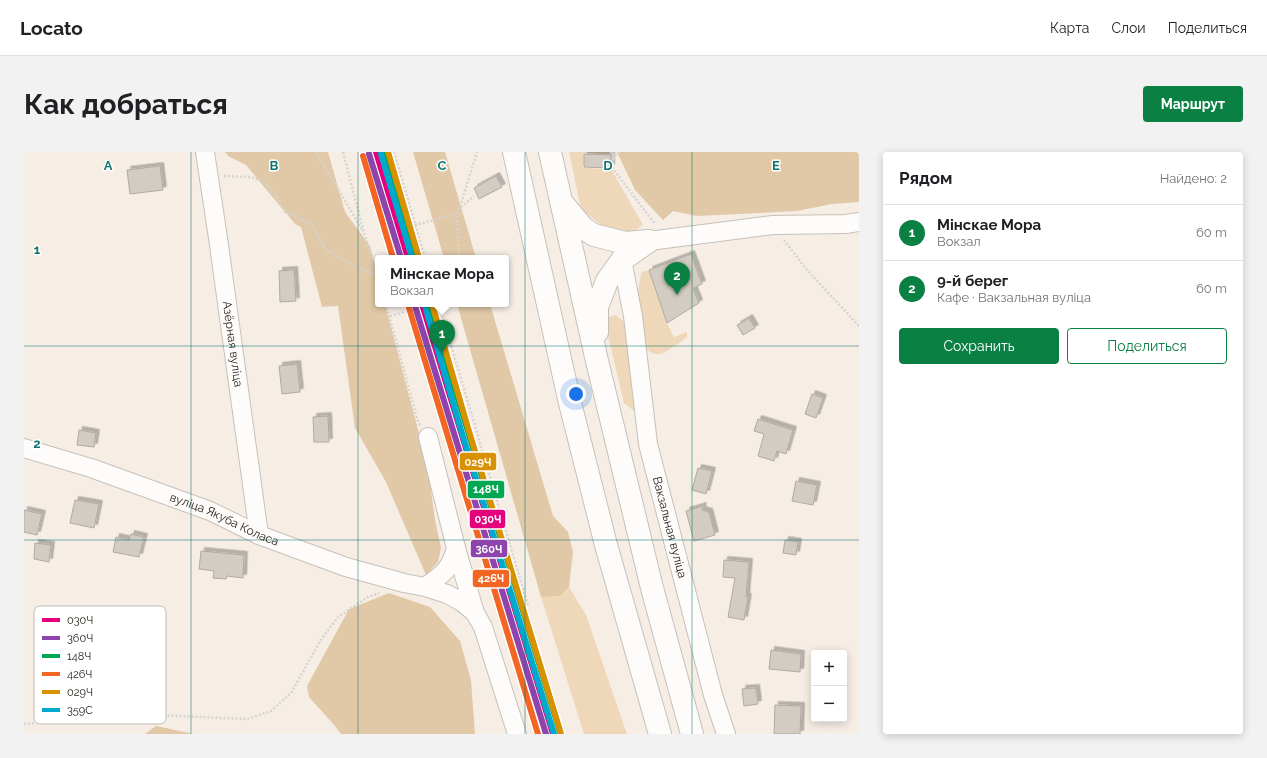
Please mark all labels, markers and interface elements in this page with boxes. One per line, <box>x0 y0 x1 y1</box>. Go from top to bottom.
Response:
text: Locato <box>20 17 83 39</box>
text: Карта <box>1050 20 1089 36</box>
text: Слои <box>1111 20 1146 36</box>
text: Поделиться <box>1168 20 1247 36</box>
button: Маршрут <box>1143 86 1243 122</box>
text: Как добраться <box>24 88 228 121</box>
text: A <box>104 158 113 173</box>
text: B <box>270 158 279 173</box>
text: C <box>438 158 447 173</box>
text: D <box>603 158 613 173</box>
text: E <box>772 158 780 173</box>
text: Рядом <box>899 168 952 188</box>
text: Найдено: 2 <box>1160 171 1227 186</box>
text: Мінскае Мора <box>937 216 1041 234</box>
text: 1 <box>909 225 915 240</box>
text: 60 m <box>1196 225 1227 240</box>
text: Вокзал <box>937 234 981 249</box>
text: 1 <box>34 242 41 257</box>
popup <box>375 255 509 307</box>
pin: 2 <box>664 262 690 295</box>
text: Мінскае Мора <box>390 265 494 283</box>
text: 9-й берег <box>937 272 1008 290</box>
text: 2 <box>908 281 916 296</box>
text: 60 m <box>1196 281 1227 296</box>
text: Вокзал <box>390 283 434 298</box>
text: Кафе · Вакзальная вуліца <box>937 290 1091 305</box>
street label: Азёрная вуліца <box>220 300 246 388</box>
pin: 1 <box>429 320 455 353</box>
button: Сохранить <box>899 328 1059 364</box>
button: Поделиться <box>1067 328 1227 364</box>
your location <box>566 384 586 404</box>
text: 2 <box>33 436 41 451</box>
line badge: 029Ч <box>459 452 497 471</box>
text: 029Ч <box>465 456 491 469</box>
street label: Вакзальная вуліца <box>650 475 689 580</box>
line badge: 148Ч <box>467 480 505 499</box>
text: 148Ч <box>473 483 499 496</box>
street label: вуліца Якуба Коласа <box>168 490 281 549</box>
line badge: 030Ч <box>469 509 506 529</box>
text: 030Ч <box>474 513 502 526</box>
line badge: 360Ч <box>470 539 508 558</box>
text: 360Ч <box>475 543 503 556</box>
line badge: 426Ч <box>472 569 510 588</box>
text: 426Ч <box>478 572 504 585</box>
legend <box>34 606 166 724</box>
text: 030Ч <box>67 614 93 627</box>
text: 360Ч <box>67 632 93 645</box>
text: 148Ч <box>67 650 91 663</box>
map controls <box>811 650 847 722</box>
button: + <box>811 650 847 686</box>
text: 426Ч <box>67 668 92 681</box>
text: 029Ч <box>67 686 93 699</box>
button: − <box>811 686 847 722</box>
text: 359С <box>67 704 93 717</box>

